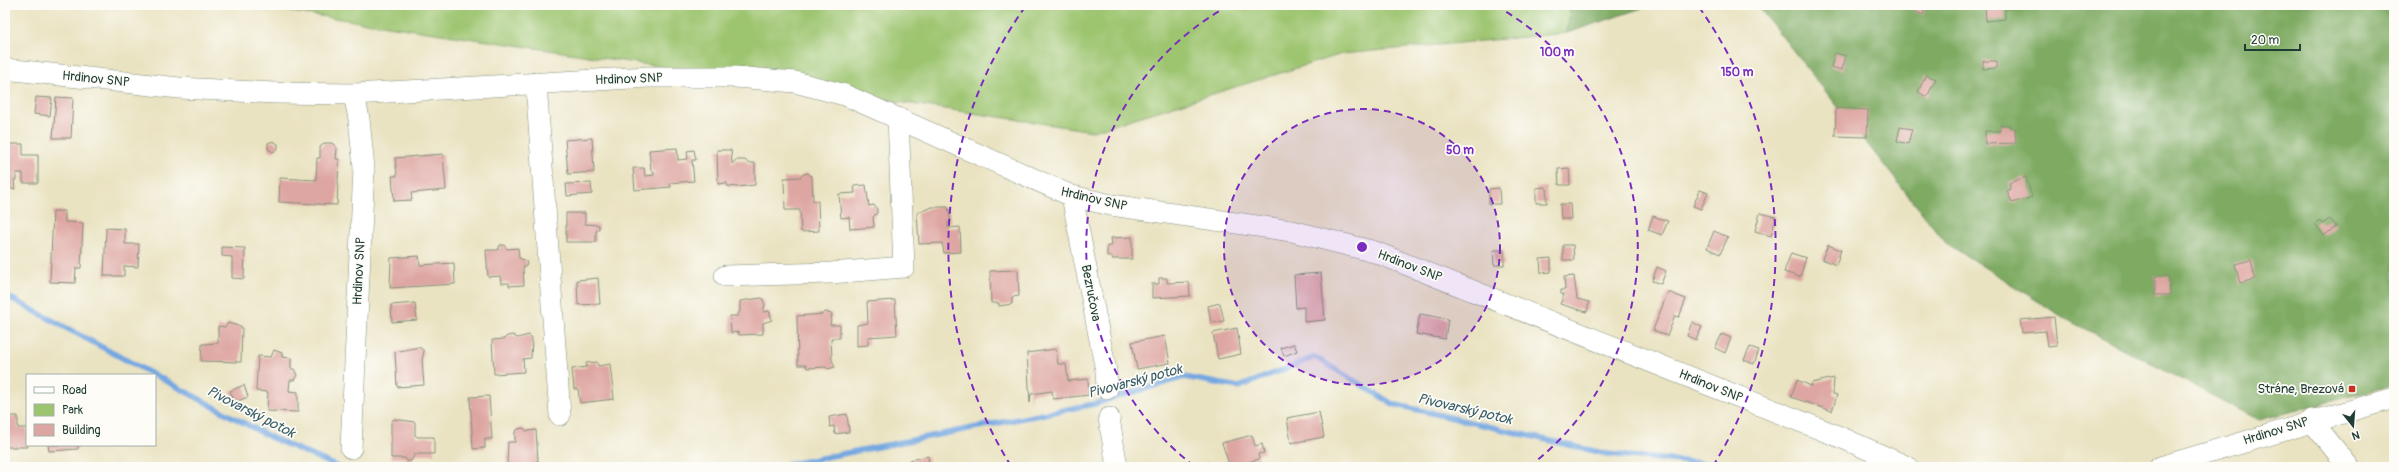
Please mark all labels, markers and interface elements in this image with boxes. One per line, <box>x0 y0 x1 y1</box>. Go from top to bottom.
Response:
scale bar <box>2245 26 2300 52</box>
text: 20 m <box>2251 33 2280 48</box>
text: 100 m <box>1540 45 1575 60</box>
text: 150 m <box>1721 65 1754 80</box>
street label: Hrdinov SNP <box>61 67 131 91</box>
street label: Hrdinov SNP <box>595 70 663 88</box>
text: 50 m <box>1446 143 1474 158</box>
street label: Hrdinov SNP <box>1059 184 1129 214</box>
street label: Hrdinov SNP <box>349 237 369 305</box>
centre of rings <box>1355 240 1369 254</box>
street label: Hrdinov SNP <box>1375 246 1445 286</box>
street label: Bezručova <box>1078 263 1104 323</box>
water label: Pivovarský potok <box>1086 360 1185 402</box>
street label: Hrdinov SNP <box>1676 366 1746 406</box>
legend <box>26 374 156 446</box>
place label: Stráne, Brezová <box>2257 381 2344 397</box>
text: Road <box>62 383 87 398</box>
water label: Pivovarský potok <box>204 383 299 442</box>
marker: Stráne, Brezová <box>2347 384 2357 394</box>
water label: Pivovarský potok <box>1416 390 1515 428</box>
text: Park <box>62 403 83 418</box>
north arrow <box>2333 406 2373 446</box>
street label: Hrdinov SNP <box>2241 413 2311 449</box>
text: Building <box>62 423 101 438</box>
text: N <box>2350 428 2361 443</box>

